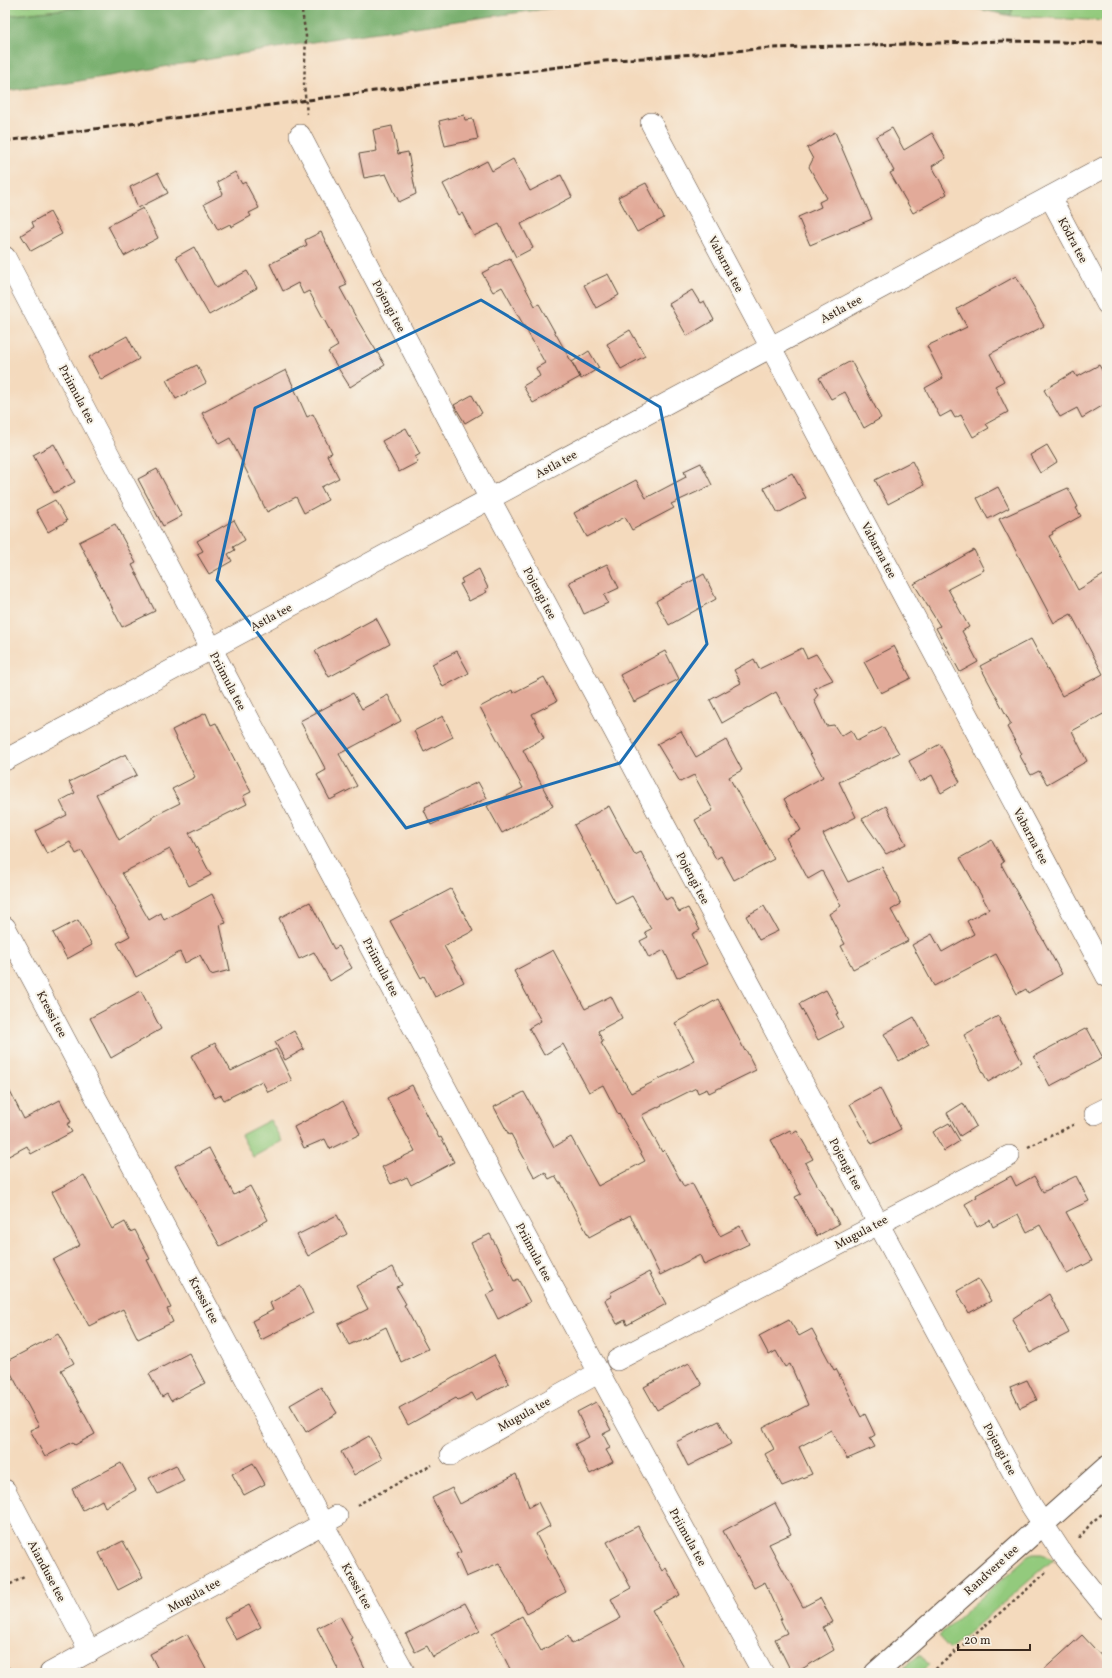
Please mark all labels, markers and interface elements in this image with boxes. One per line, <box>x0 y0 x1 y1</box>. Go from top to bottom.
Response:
street label: Kõdra tee <box>1053 215 1091 266</box>
street label: Vabarna tee <box>704 233 747 296</box>
street label: Pojengi tee <box>368 278 409 336</box>
street label: Astla tee <box>818 292 865 328</box>
street label: Priimula tee <box>54 362 98 427</box>
street label: Astla tee <box>533 447 580 483</box>
street label: Vabarna tee <box>857 519 900 582</box>
street label: Pojengi tee <box>519 565 560 623</box>
street label: Astla tee <box>248 600 295 636</box>
street label: Priimula tee <box>205 649 249 714</box>
street label: Vabarna tee <box>1009 805 1052 868</box>
street label: Pojengi tee <box>672 850 713 908</box>
street label: Priimula tee <box>358 935 402 1000</box>
street label: Kressi tee <box>32 988 70 1041</box>
street label: Pojengi tee <box>825 1136 866 1194</box>
street label: Mugula tee <box>832 1212 891 1254</box>
street label: Priimula tee <box>511 1220 555 1285</box>
street label: Kressi tee <box>184 1274 222 1327</box>
street label: Mugula tee <box>495 1394 554 1436</box>
street label: Pojengi tee <box>979 1421 1020 1479</box>
street label: Priimula tee <box>665 1506 710 1570</box>
street label: Aianduse tee <box>23 1538 69 1605</box>
street label: Randvere tee <box>961 1542 1023 1600</box>
street label: Kressi tee <box>337 1560 376 1613</box>
street label: Mugula tee <box>165 1575 224 1617</box>
scale bar <box>958 1626 1030 1652</box>
text: 20 m <box>964 1633 991 1649</box>

